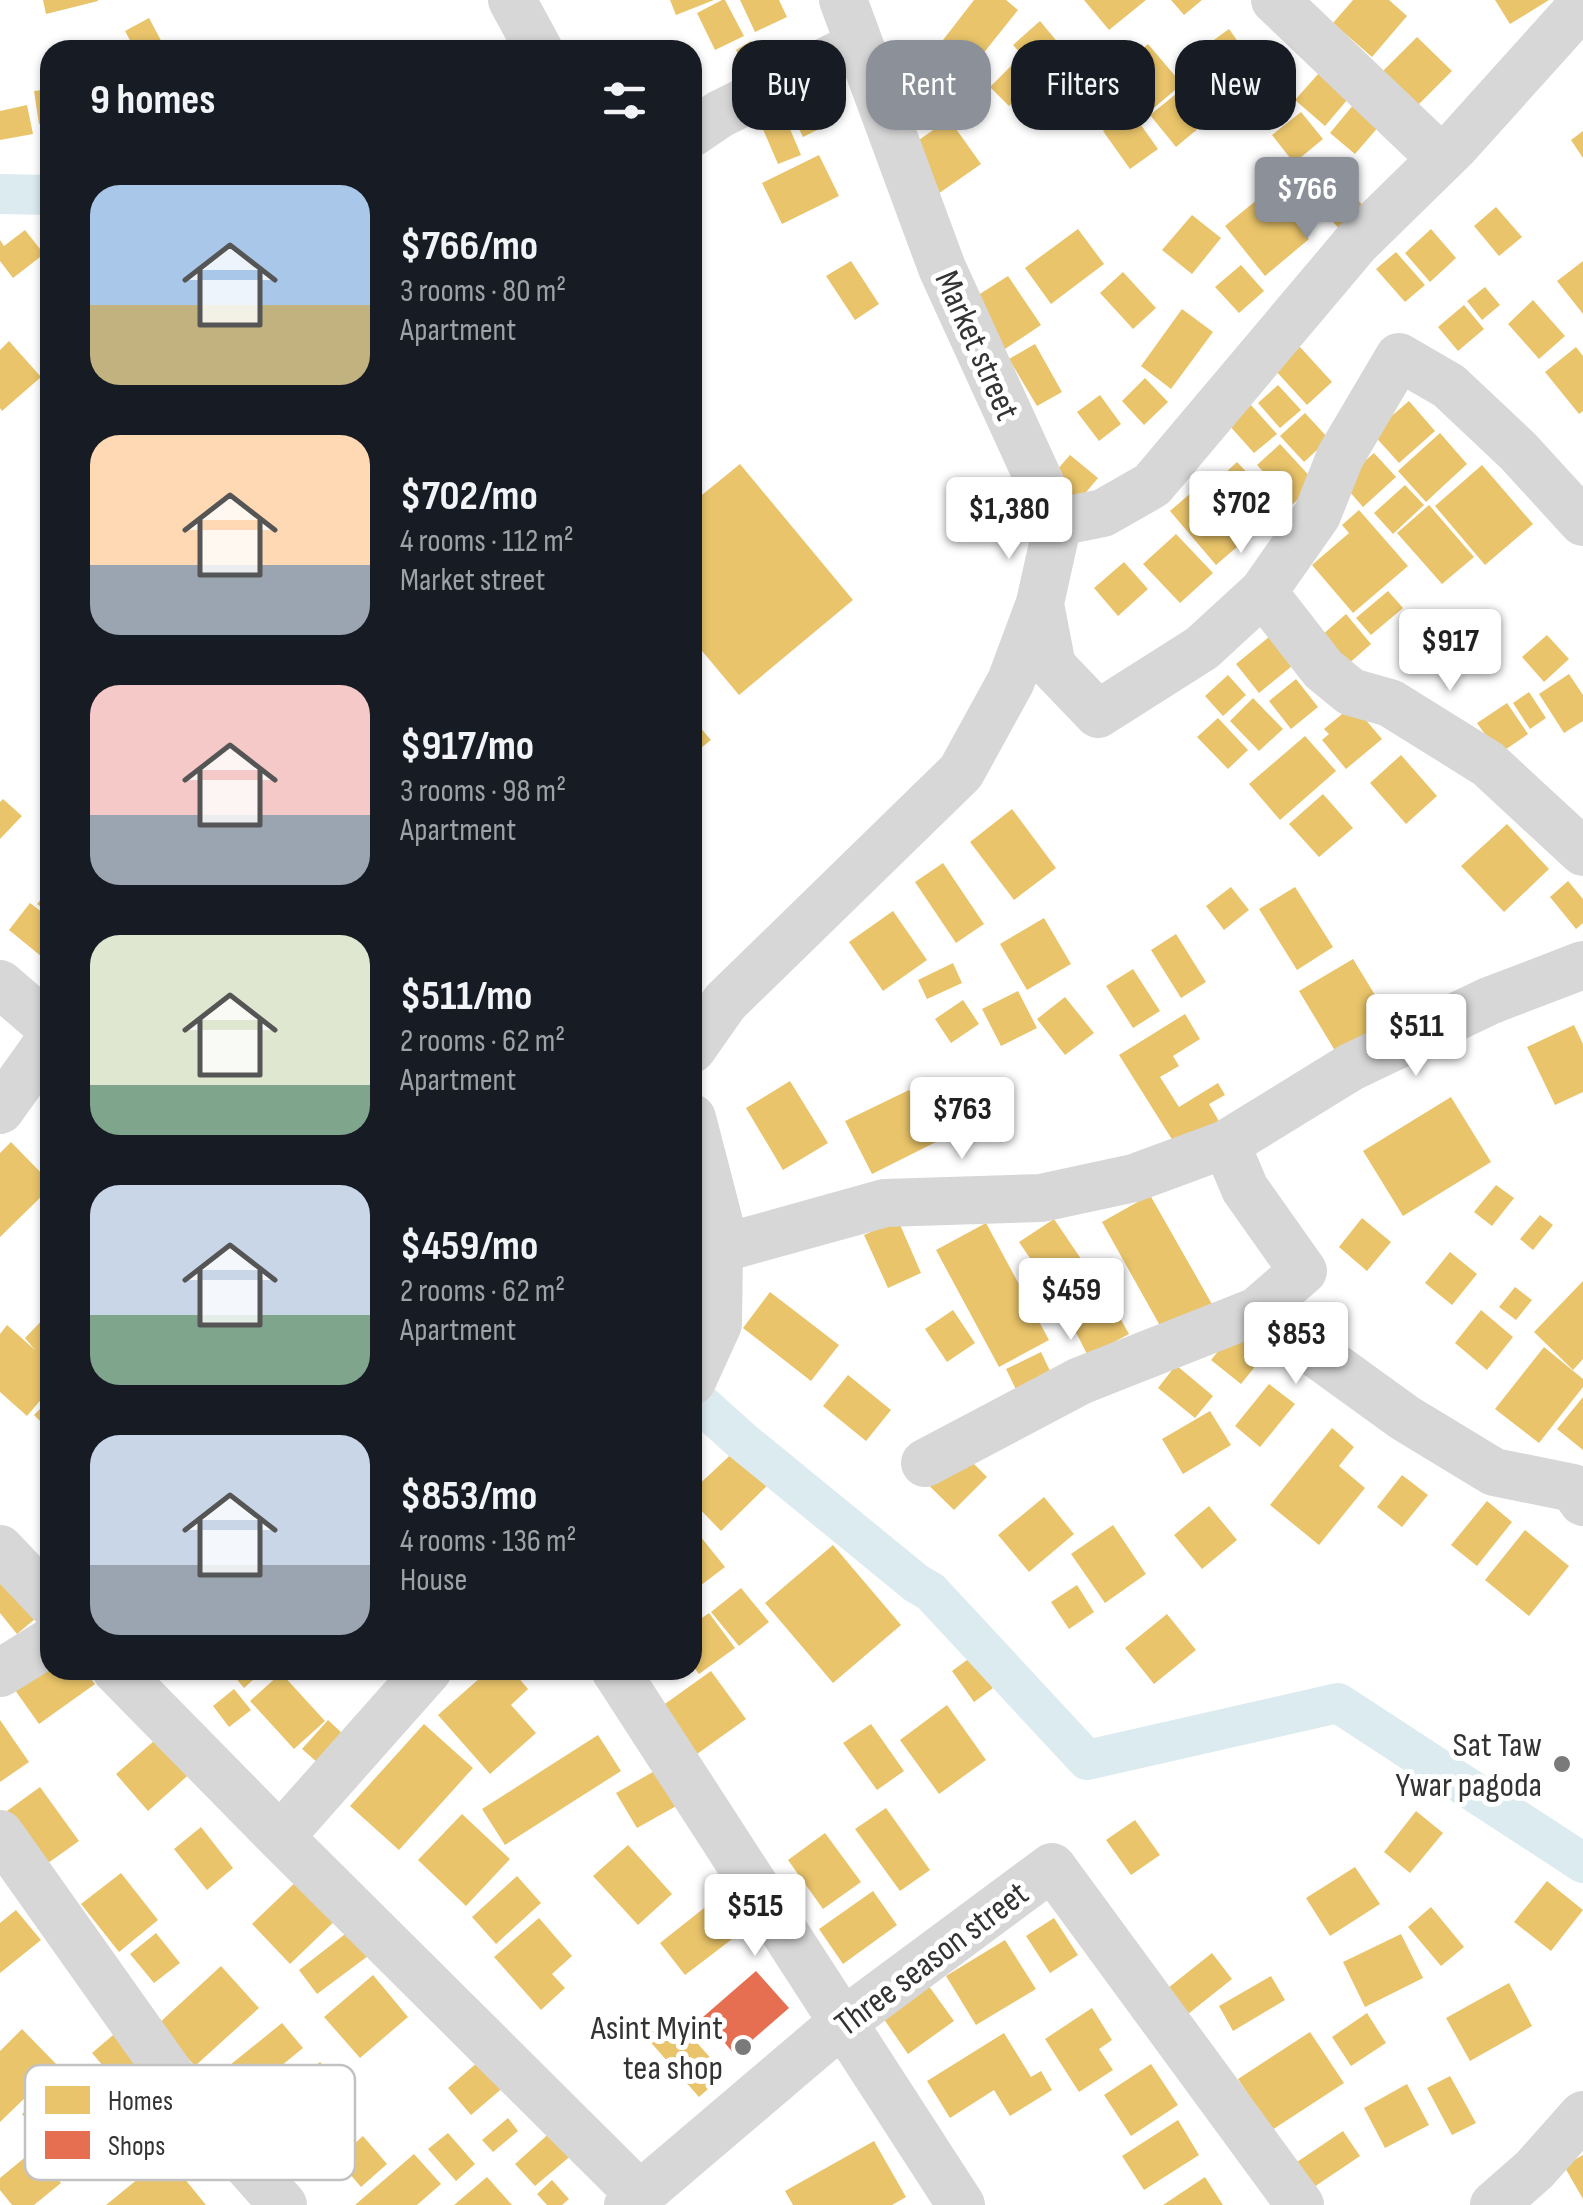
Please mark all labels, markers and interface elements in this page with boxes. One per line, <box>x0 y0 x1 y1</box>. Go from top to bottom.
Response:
chip: Buy <box>732 40 846 130</box>
chip: Rent <box>866 40 991 130</box>
chip: Filters <box>1011 40 1155 130</box>
chip: New <box>1175 40 1296 130</box>
icon: filters <box>597 73 652 128</box>
text: 9 homes <box>90 75 215 126</box>
pin: $766 <box>1248 157 1366 242</box>
text: $766 <box>1277 170 1337 209</box>
text: $766/mo <box>400 221 538 272</box>
icon: home <box>170 225 290 345</box>
street label: Market street <box>925 264 1029 427</box>
text: 3 rooms · 80 m² <box>400 272 566 311</box>
text: Apartment <box>400 311 516 350</box>
text: $702/mo <box>400 471 538 522</box>
pin: $702 <box>1182 471 1300 556</box>
icon: home <box>170 475 290 595</box>
pin: $1,380 <box>928 477 1090 562</box>
text: $702 <box>1211 484 1271 523</box>
text: $1,380 <box>968 490 1050 529</box>
text: 4 rooms · 112 m² <box>400 522 574 561</box>
text: Market street <box>400 561 545 600</box>
pin: $917 <box>1391 609 1509 694</box>
text: $917 <box>1421 622 1479 661</box>
text: $917/mo <box>400 721 534 772</box>
icon: home <box>170 725 290 845</box>
text: 3 rooms · 98 m² <box>400 772 566 811</box>
text: Apartment <box>400 811 516 850</box>
text: $511/mo <box>400 971 532 1022</box>
icon: home <box>170 975 290 1095</box>
pin: $511 <box>1357 994 1475 1079</box>
text: $511 <box>1388 1007 1444 1046</box>
text: 2 rooms · 62 m² <box>400 1022 565 1061</box>
text: Apartment <box>400 1061 516 1100</box>
pin: $763 <box>903 1077 1021 1162</box>
text: $763 <box>932 1090 992 1129</box>
text: $459/mo <box>400 1221 538 1272</box>
icon: home <box>170 1225 290 1345</box>
pin: $459 <box>1012 1258 1130 1343</box>
text: $459 <box>1041 1271 1101 1310</box>
text: 2 rooms · 62 m² <box>400 1272 565 1311</box>
pin: $853 <box>1237 1302 1355 1387</box>
text: Apartment <box>400 1311 516 1350</box>
text: $853 <box>1266 1315 1326 1354</box>
text: $853/mo <box>400 1471 537 1522</box>
icon: home <box>170 1475 290 1595</box>
text: 4 rooms · 136 m² <box>400 1522 576 1561</box>
text: House <box>400 1561 467 1600</box>
place label: Sat Taw Ywar pagoda <box>1395 1724 1542 1807</box>
marker: Sat Taw Ywar pagoda <box>1551 1753 1573 1775</box>
street label: Three season street <box>827 1872 1037 2046</box>
pin: $515 <box>696 1874 814 1959</box>
text: $515 <box>726 1887 784 1926</box>
place label: Asint Myint tea shop <box>590 2007 723 2090</box>
marker: Asint Myint tea shop <box>732 2036 754 2058</box>
legend <box>25 2065 355 2180</box>
text: Homes <box>108 2085 173 2118</box>
text: Shops <box>108 2130 165 2163</box>

